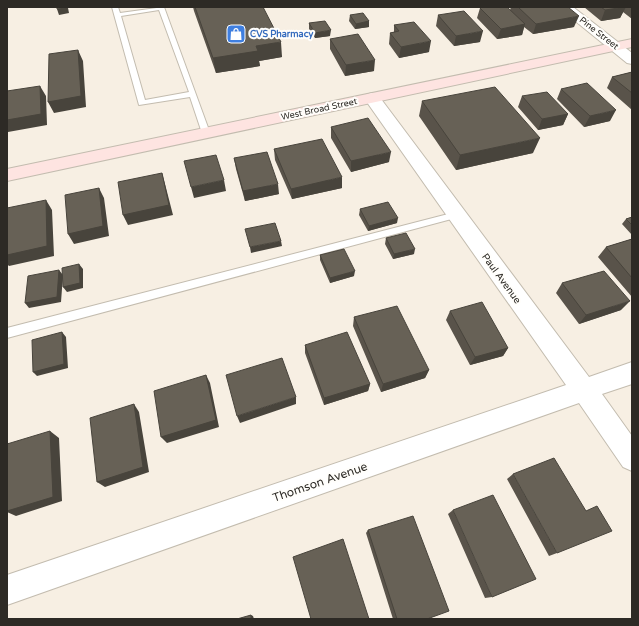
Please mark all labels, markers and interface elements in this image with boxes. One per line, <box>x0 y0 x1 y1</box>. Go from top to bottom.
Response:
street label: Pine Street <box>577 15 621 52</box>
shop icon: CVS Pharmacy <box>225 23 247 45</box>
place label: CVS Pharmacy <box>250 29 313 40</box>
street label: West Broad Street <box>280 96 359 123</box>
street label: Paul Avenue <box>479 251 524 306</box>
street label: Thomson Avenue <box>271 459 369 505</box>

